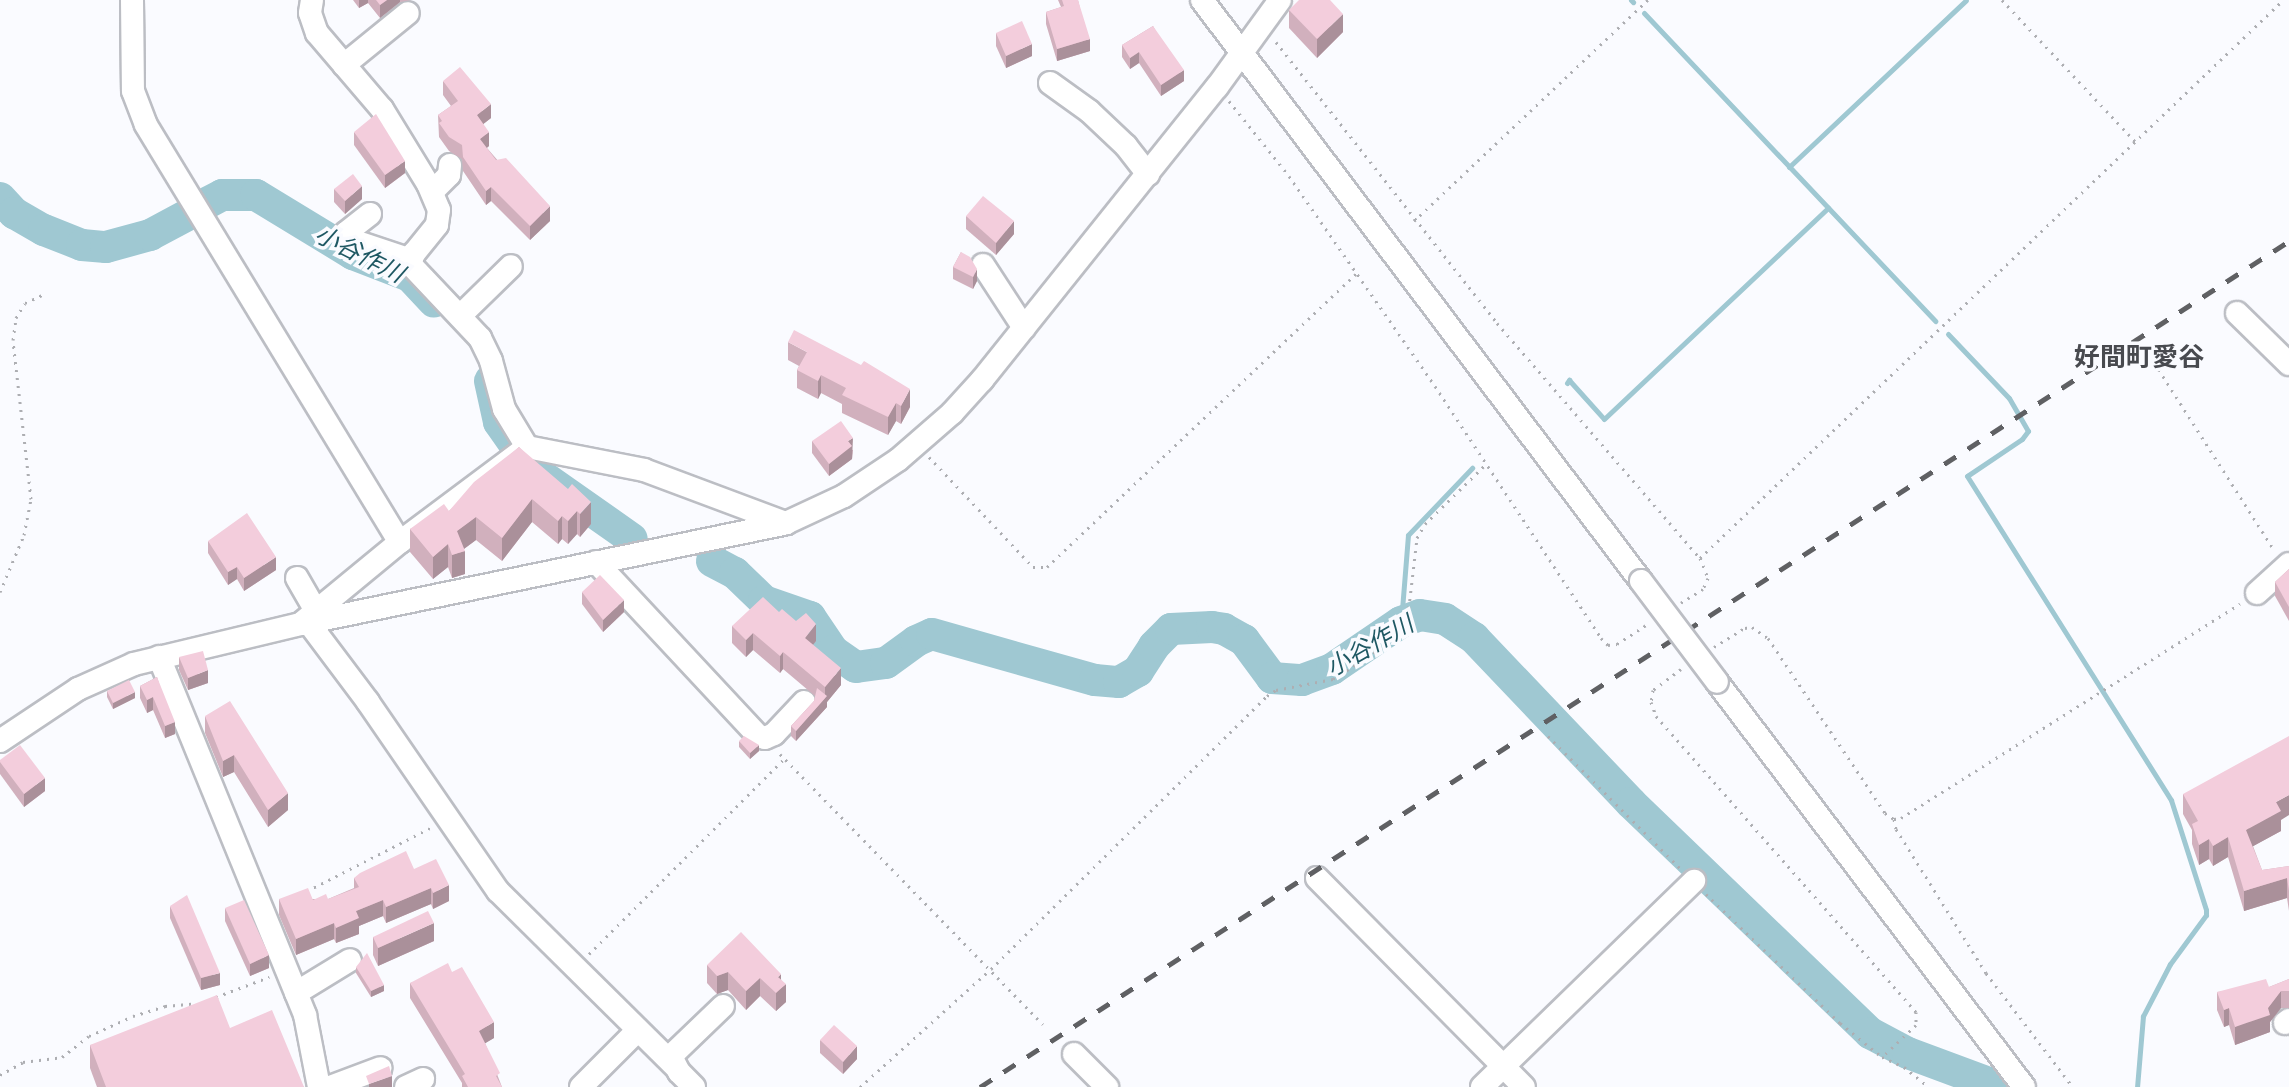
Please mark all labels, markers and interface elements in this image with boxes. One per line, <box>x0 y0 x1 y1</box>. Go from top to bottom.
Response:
water label: 小谷作川 <box>311 218 409 288</box>
district label: 好間町愛谷 <box>2074 340 2204 372</box>
water label: 小谷作川 <box>1320 609 1418 681</box>

